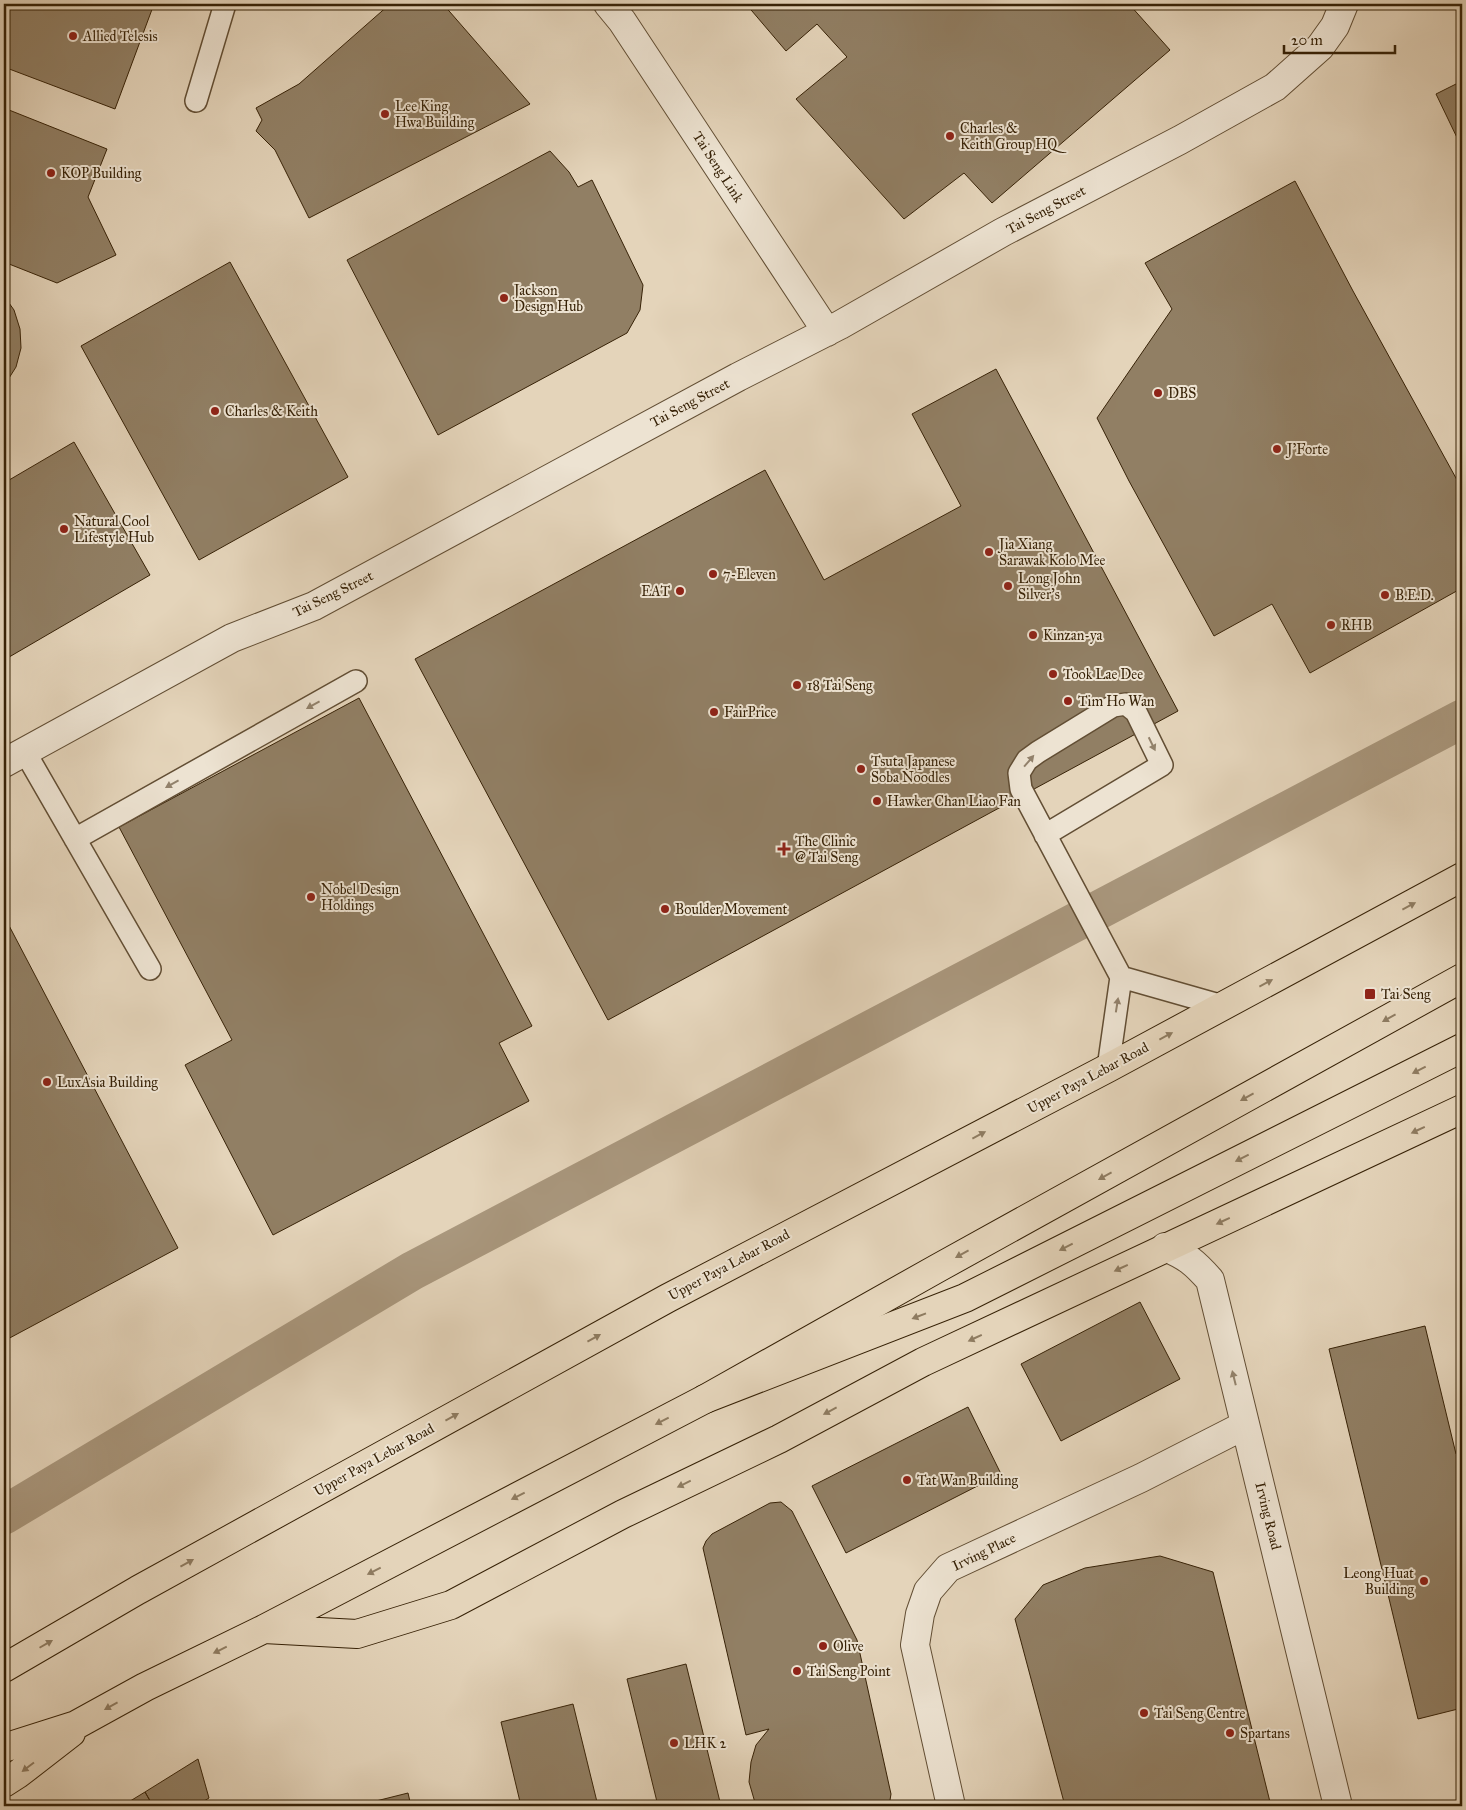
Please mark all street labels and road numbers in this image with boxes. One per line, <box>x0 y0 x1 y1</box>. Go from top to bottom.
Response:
street label: Tai Seng Link <box>689 128 747 206</box>
street label: Tai Seng Street <box>1003 182 1089 238</box>
street label: Tai Seng Street <box>647 375 733 431</box>
street label: Tai Seng Street <box>290 567 376 621</box>
street label: Upper Paya Lebar Road <box>1024 1039 1152 1117</box>
street label: Upper Paya Lebar Road <box>665 1226 793 1304</box>
street label: Upper Paya Lebar Road <box>311 1420 437 1500</box>
street label: Irving Road <box>1251 1480 1285 1552</box>
street label: Irving Place <box>949 1529 1019 1575</box>

